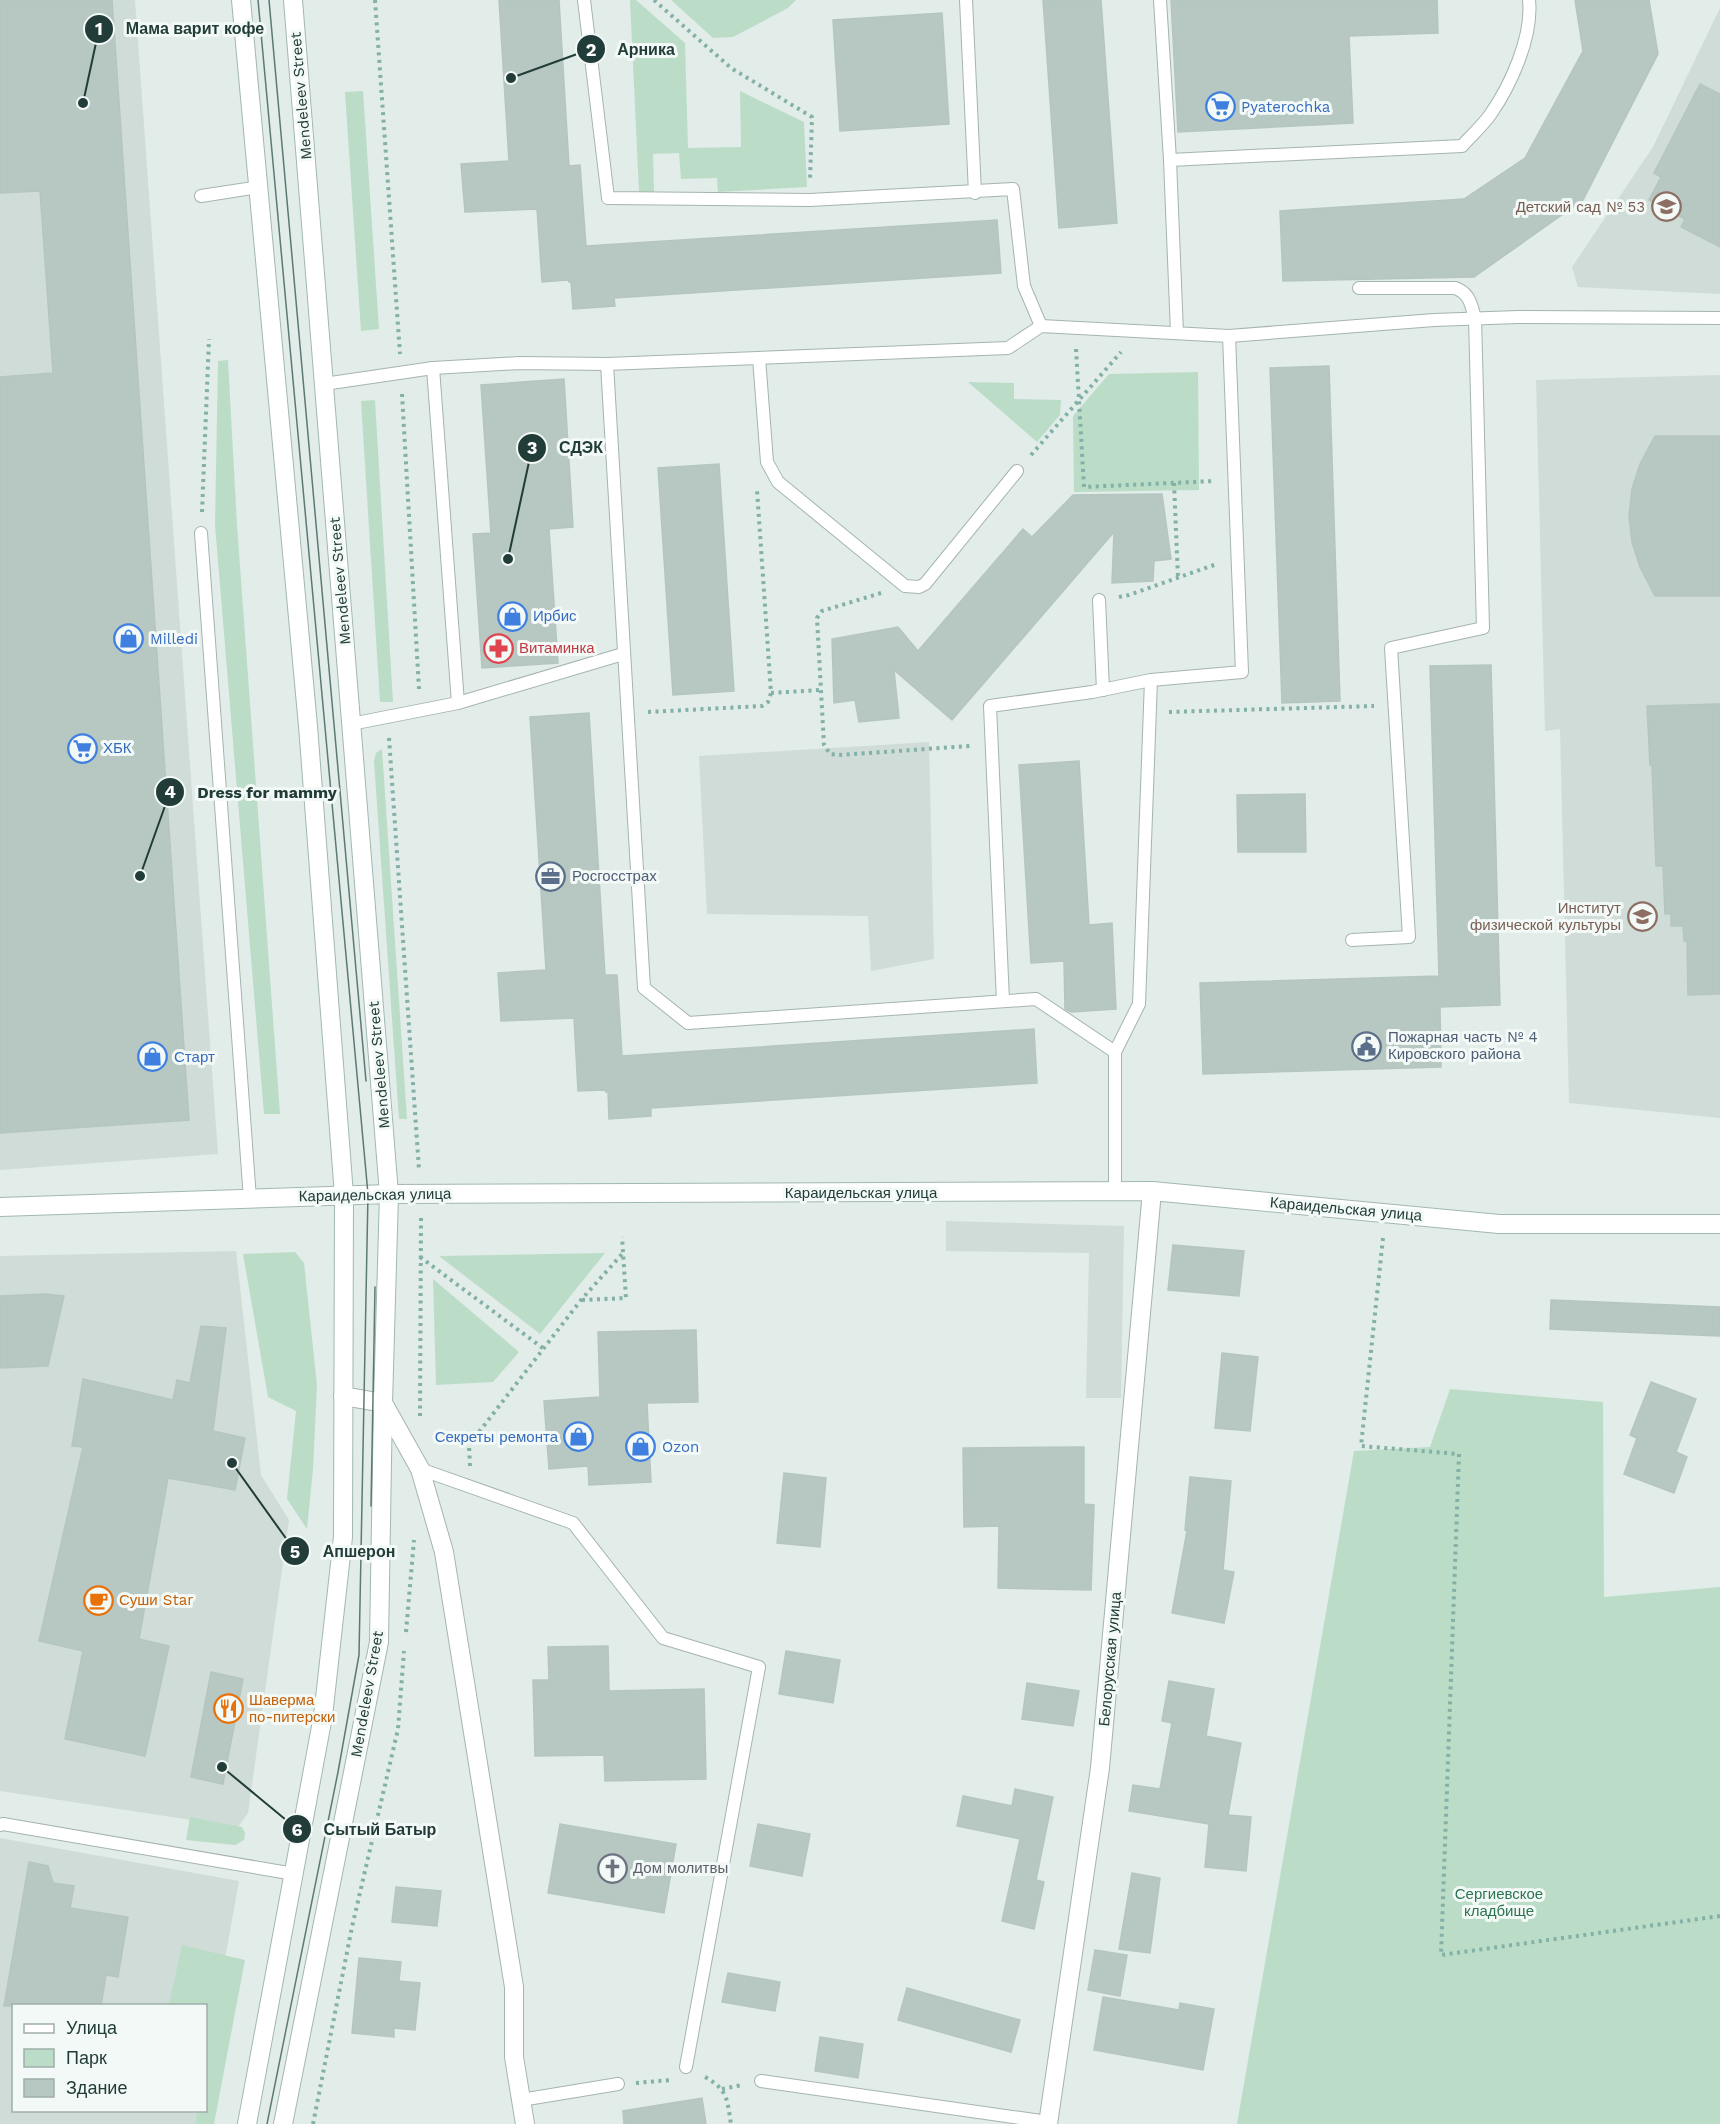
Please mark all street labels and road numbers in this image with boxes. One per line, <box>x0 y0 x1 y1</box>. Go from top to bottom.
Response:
street label: Mendeleev Street <box>286 31 316 161</box>
street label: Mendeleev Street <box>325 516 355 646</box>
street label: Mendeleev Street <box>364 1000 394 1130</box>
street label: Караидельская улица <box>785 1184 938 1202</box>
street label: Караидельская улица <box>299 1185 452 1205</box>
street label: Караидельская улица <box>1269 1193 1423 1225</box>
street label: Белорусская улица <box>1095 1590 1125 1727</box>
street label: Mendeleev Street <box>347 1629 387 1759</box>

